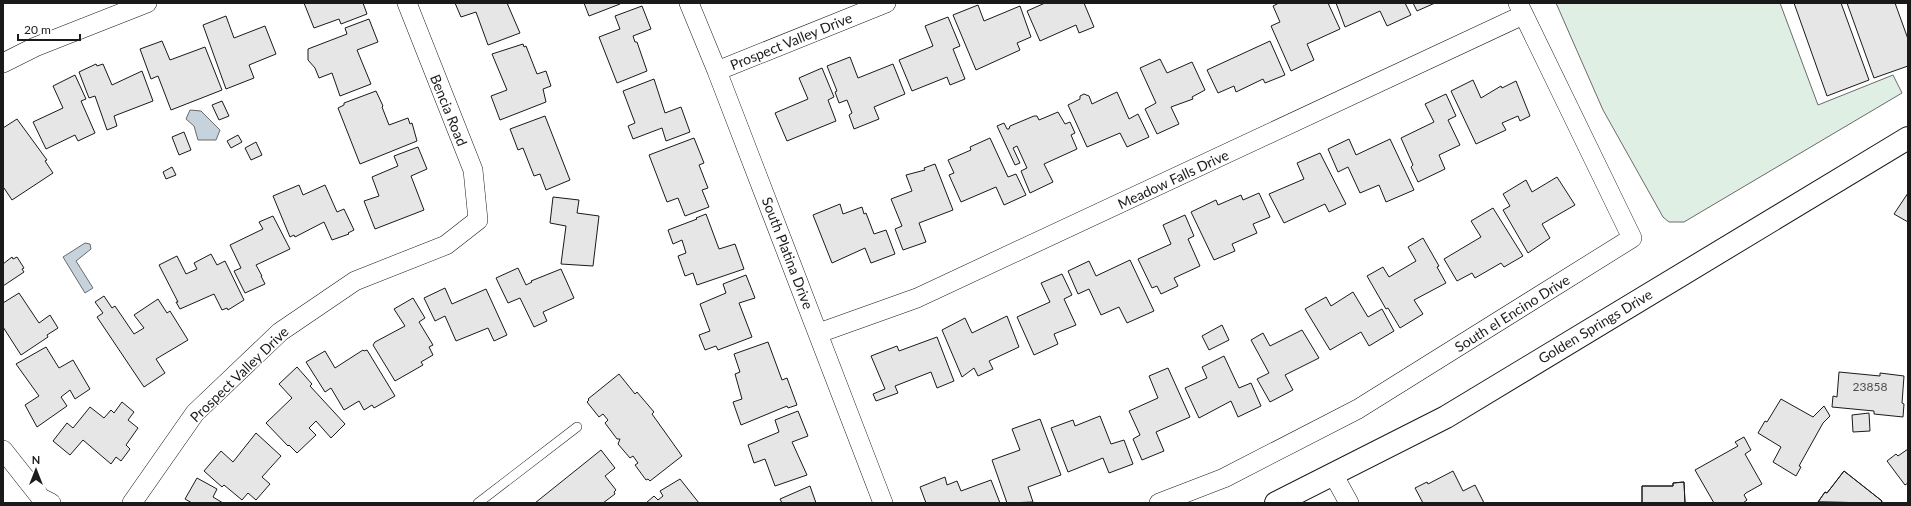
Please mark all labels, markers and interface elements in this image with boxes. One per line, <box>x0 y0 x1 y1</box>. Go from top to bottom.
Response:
street label: Prospect Valley Drive <box>727 9 855 73</box>
scale bar <box>18 16 80 42</box>
text: 20 m <box>24 22 51 37</box>
street label: Bencia Road <box>427 72 471 148</box>
street label: Meadow Falls Drive <box>1115 146 1231 212</box>
street label: South Platina Drive <box>759 195 817 311</box>
street label: South el Encino Drive <box>1451 271 1573 355</box>
street label: Golden Springs Drive <box>1535 285 1655 367</box>
street label: Prospect Valley Drive <box>186 323 292 425</box>
house number: 23858 <box>1853 379 1887 394</box>
north arrow <box>16 450 56 490</box>
text: N <box>32 453 40 466</box>

